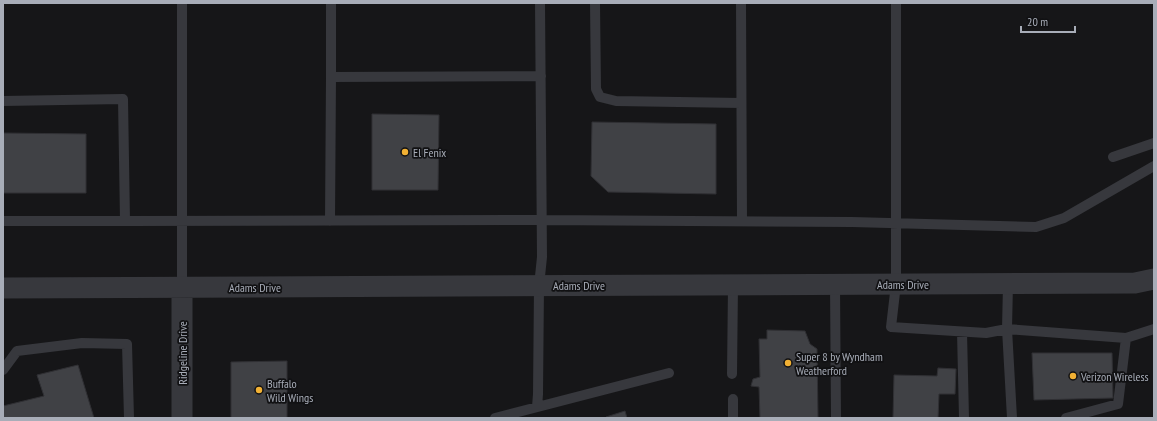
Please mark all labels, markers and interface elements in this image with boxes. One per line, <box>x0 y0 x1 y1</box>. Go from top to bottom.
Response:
scale bar <box>1021 8 1075 34</box>
text: 20 m <box>1027 14 1048 29</box>
place label: El Fenix <box>413 145 446 160</box>
marker: El Fenix <box>400 147 410 157</box>
street label: Adams Drive <box>877 277 929 292</box>
street label: Adams Drive <box>553 278 605 293</box>
street label: Adams Drive <box>229 280 281 295</box>
street label: Ridgeline Drive <box>175 321 190 385</box>
place label: Super 8 by Wyndham Weatherford <box>796 349 883 378</box>
marker: Super 8 by Wyndham Weatherford <box>783 358 793 368</box>
place label: Verizon Wireless <box>1080 369 1149 384</box>
marker: Verizon Wireless <box>1068 371 1078 381</box>
place label: Buffalo Wild Wings <box>267 376 313 405</box>
marker: Buffalo Wild Wings <box>254 385 264 395</box>

